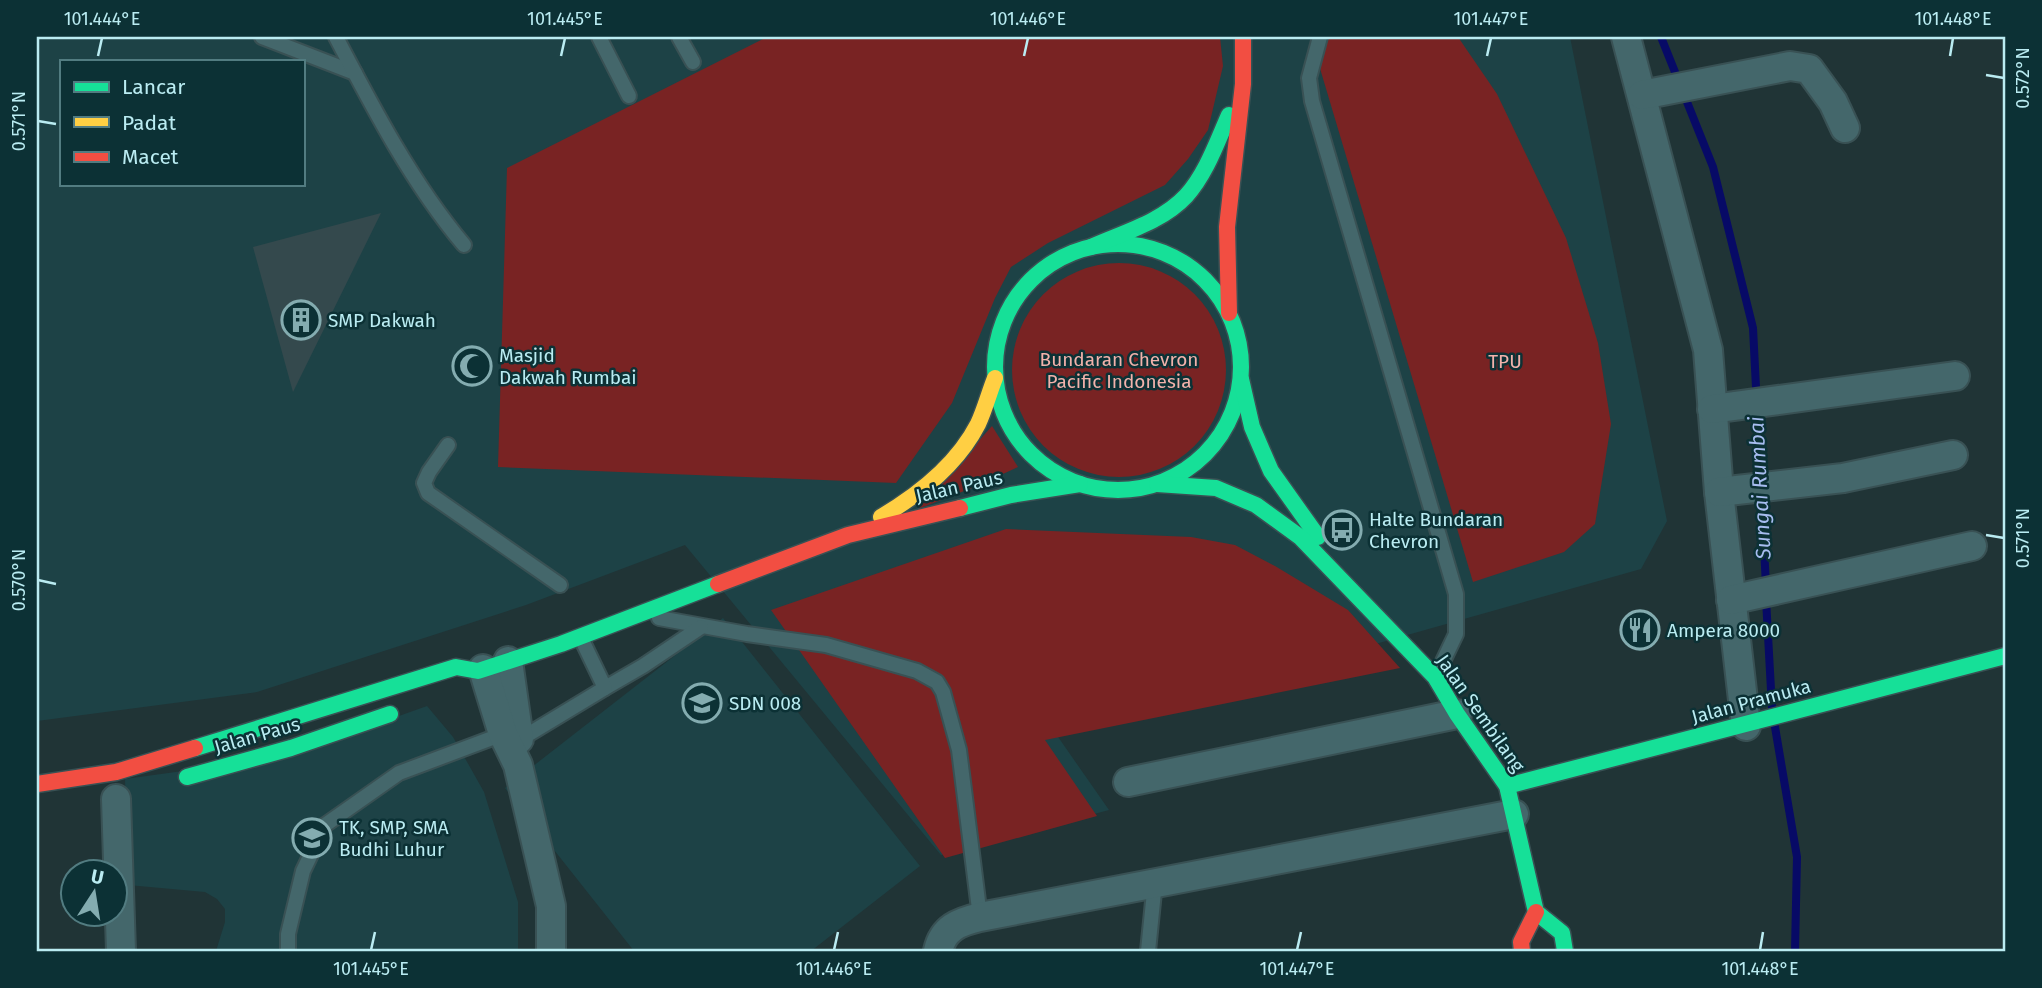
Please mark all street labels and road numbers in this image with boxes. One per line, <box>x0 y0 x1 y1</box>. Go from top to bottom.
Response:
street label: Jalan Paus <box>914 465 1005 508</box>
street label: Jalan Sembilang <box>1431 650 1530 777</box>
street label: Jalan Pramuka <box>1689 674 1813 728</box>
street label: Jalan Paus <box>212 712 303 759</box>

